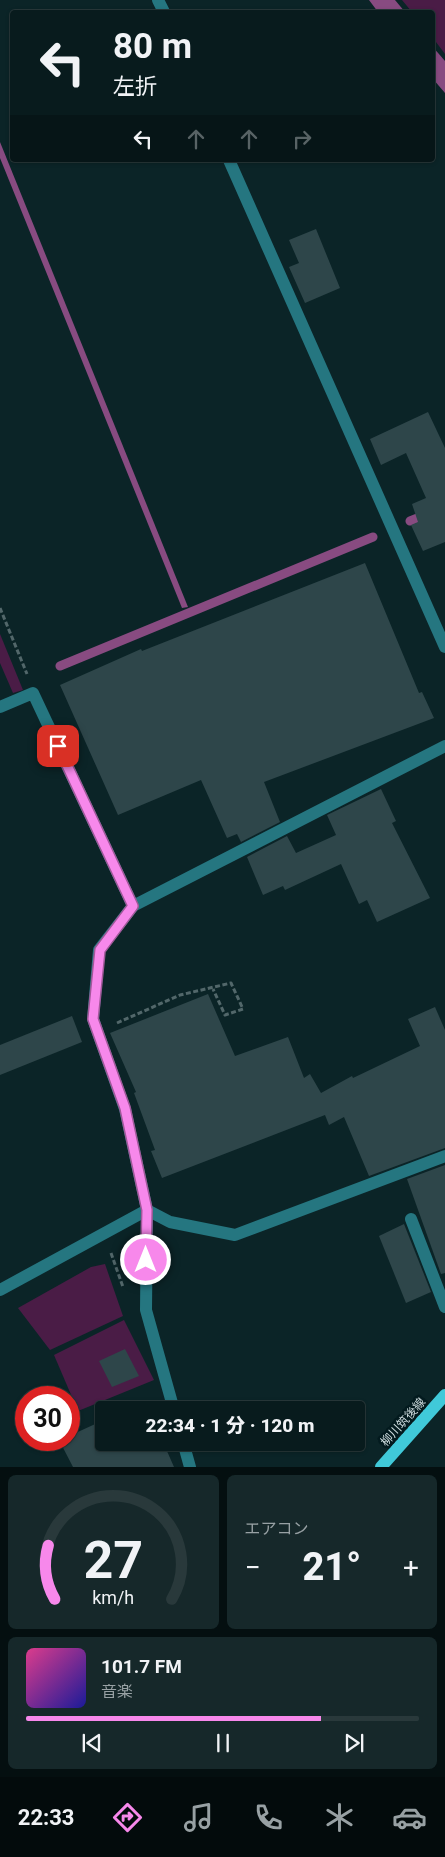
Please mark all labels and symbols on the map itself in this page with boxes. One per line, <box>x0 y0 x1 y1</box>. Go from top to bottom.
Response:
pin <box>37 725 79 767</box>
position arrow <box>119 1233 171 1285</box>
speed limit sign: 30 <box>15 1386 80 1451</box>
street label: 柳川筑後線 <box>378 1395 428 1449</box>

